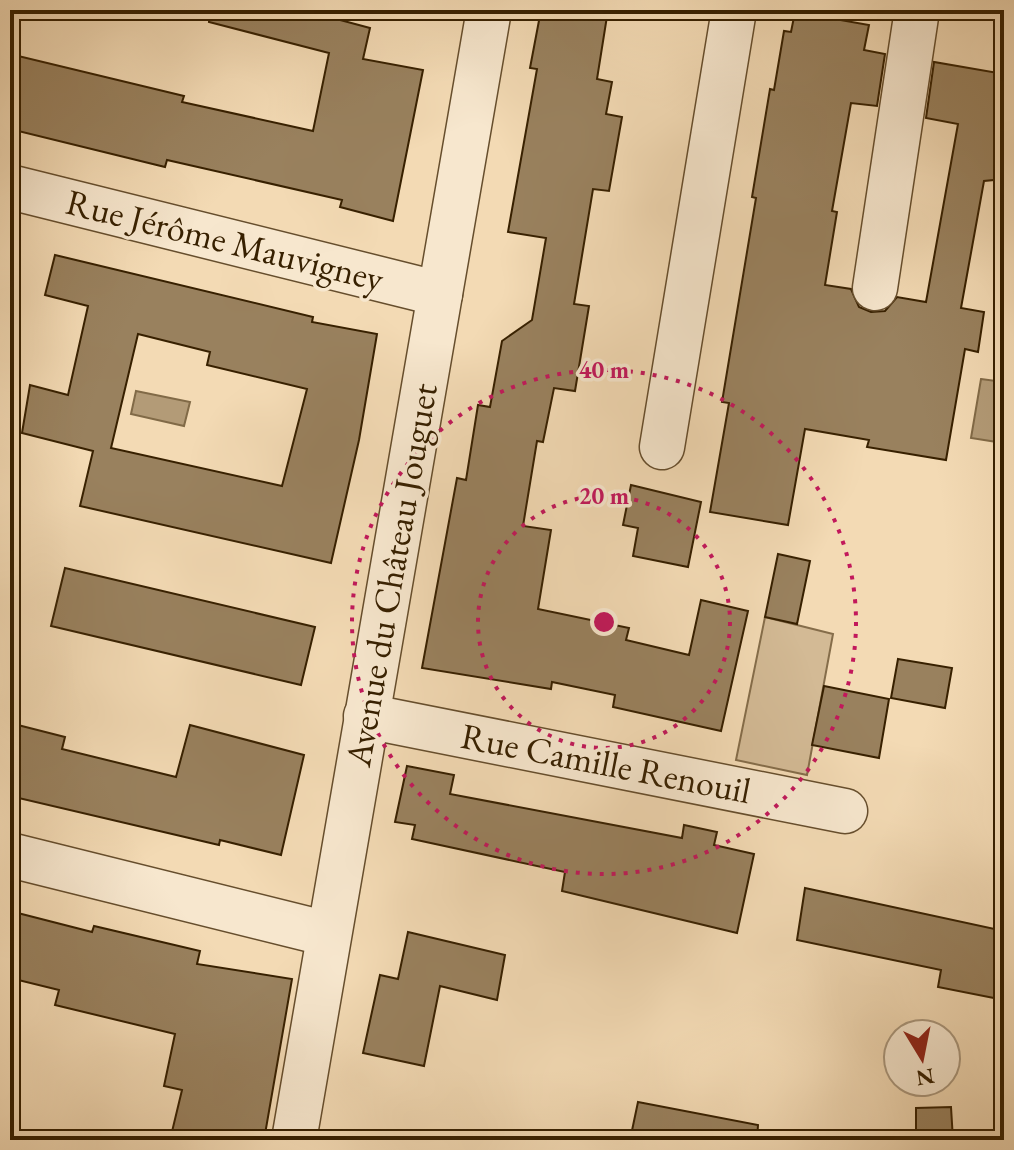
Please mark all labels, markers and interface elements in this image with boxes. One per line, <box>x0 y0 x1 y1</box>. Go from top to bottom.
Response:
street label: Rue Jérôme Mauvigney <box>61 178 389 302</box>
text: 40 m <box>579 354 629 385</box>
street label: Avenue du Château Jouguet <box>334 379 448 771</box>
text: 20 m <box>579 480 629 511</box>
centre of rings <box>590 608 618 636</box>
street label: Rue Camille Renouil <box>457 712 755 814</box>
north arrow <box>882 1018 962 1098</box>
text: N <box>914 1061 937 1093</box>

